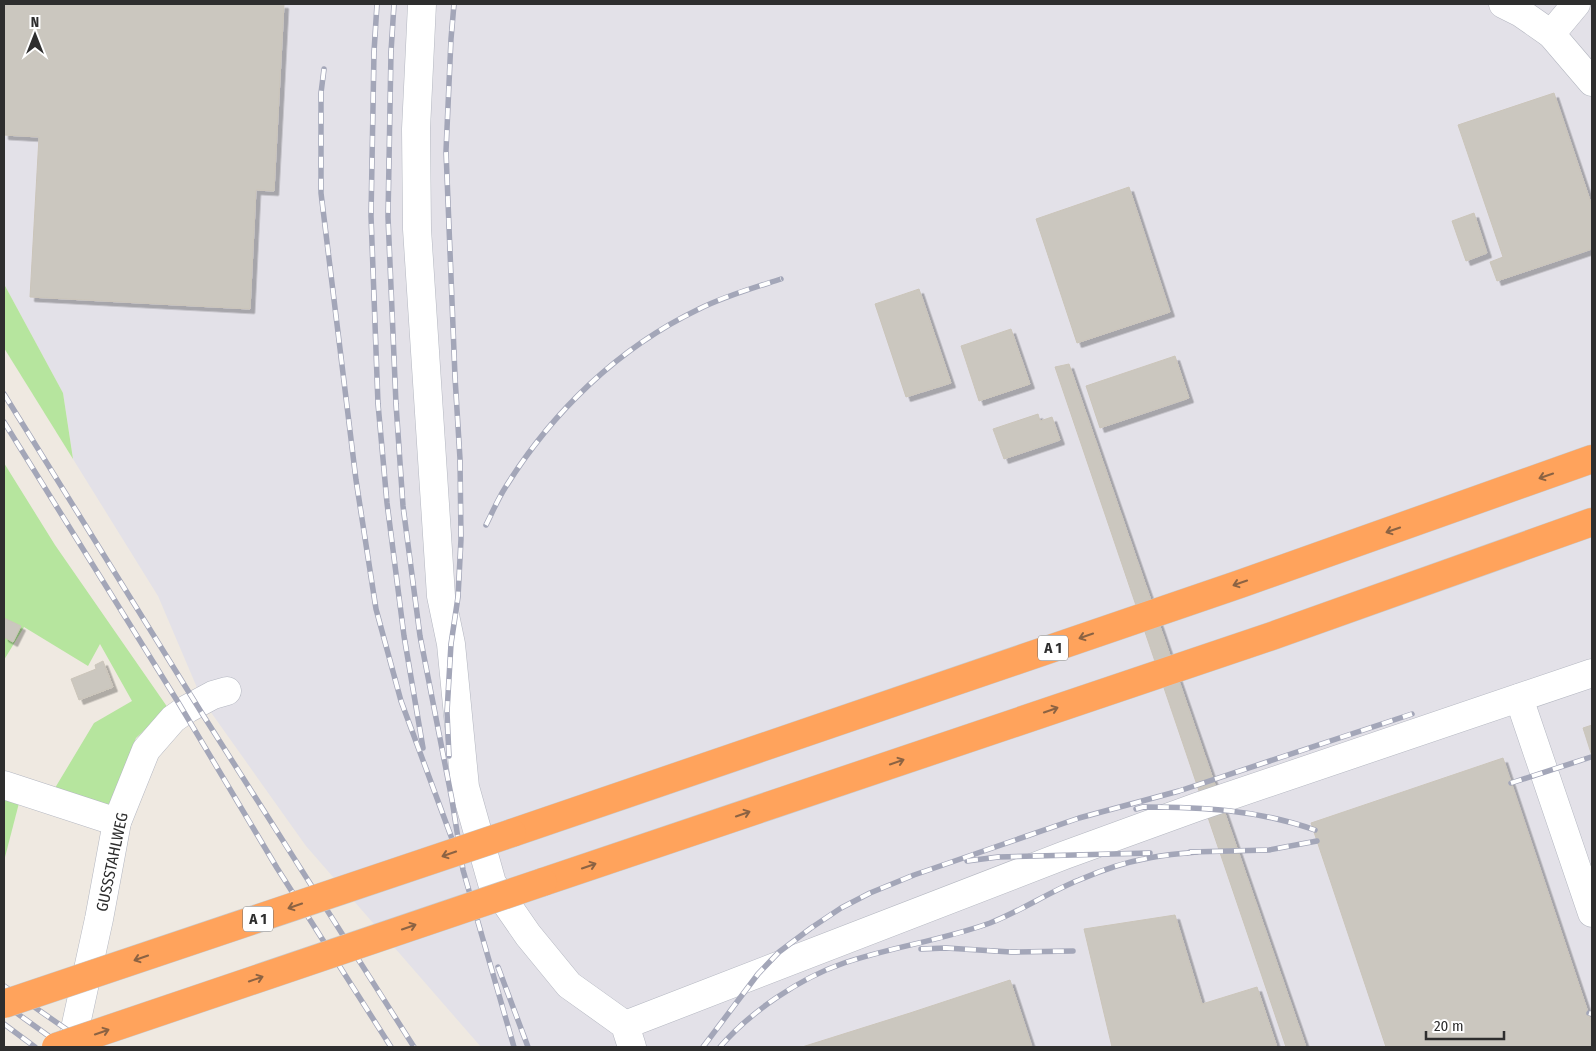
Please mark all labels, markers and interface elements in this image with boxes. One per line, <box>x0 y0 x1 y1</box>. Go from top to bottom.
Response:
north arrow <box>10 10 60 60</box>
text: N <box>31 14 39 31</box>
one-way arrow <box>1539 471 1555 481</box>
one-way arrow <box>1385 525 1401 535</box>
one-way arrow <box>1232 579 1248 589</box>
one-way arrow <box>1079 632 1094 641</box>
road number: A 1 <box>1038 636 1068 660</box>
one-way arrow <box>1043 705 1059 715</box>
one-way arrow <box>889 757 905 767</box>
one-way arrow <box>735 809 751 819</box>
street label: GUSSSTAHLWEG <box>92 811 132 913</box>
one-way arrow <box>442 850 457 859</box>
one-way arrow <box>581 861 597 871</box>
one-way arrow <box>288 902 303 911</box>
road number: A 1 <box>243 906 273 932</box>
one-way arrow <box>401 922 417 931</box>
one-way arrow <box>134 954 149 963</box>
one-way arrow <box>247 974 263 984</box>
scale bar <box>1426 1008 1504 1040</box>
text: 20 m <box>1434 1017 1464 1035</box>
one-way arrow <box>93 1026 109 1036</box>

